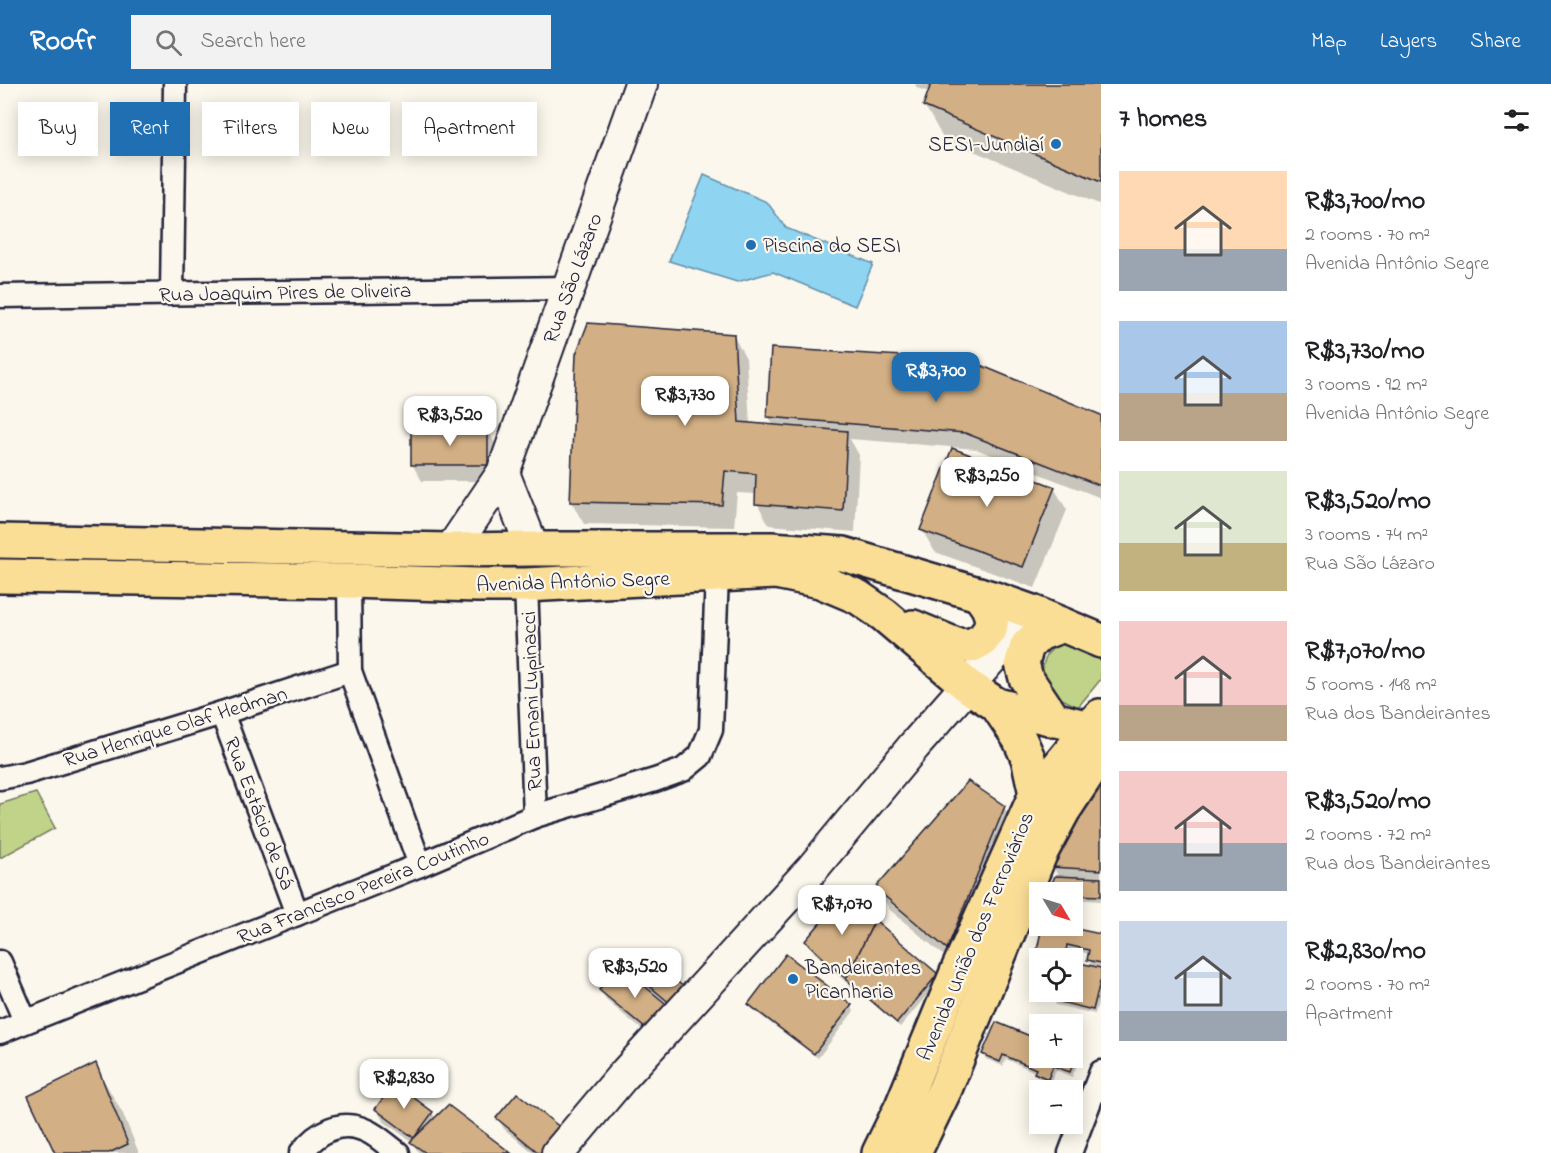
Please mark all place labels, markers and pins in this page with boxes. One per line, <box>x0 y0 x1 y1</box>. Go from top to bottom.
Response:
place label: SESI-Jundiaí <box>928 131 1044 161</box>
marker: SESI-Jundiaí <box>1049 137 1063 151</box>
place label: Piscina do SESI <box>763 232 901 262</box>
marker: Piscina do SESI <box>744 238 758 252</box>
pin: R$3,700 <box>881 352 991 403</box>
pin: R$3,730 <box>630 376 740 427</box>
pin: R$3,520 <box>395 396 505 447</box>
pin: R$3,250 <box>932 457 1042 508</box>
pin: R$7,070 <box>787 885 897 936</box>
pin: R$3,520 <box>580 948 690 999</box>
place label: Bandeirantes Picanharia <box>804 954 921 1008</box>
marker: Bandeirantes Picanharia <box>786 972 800 986</box>
pin: R$2,830 <box>349 1059 459 1110</box>

